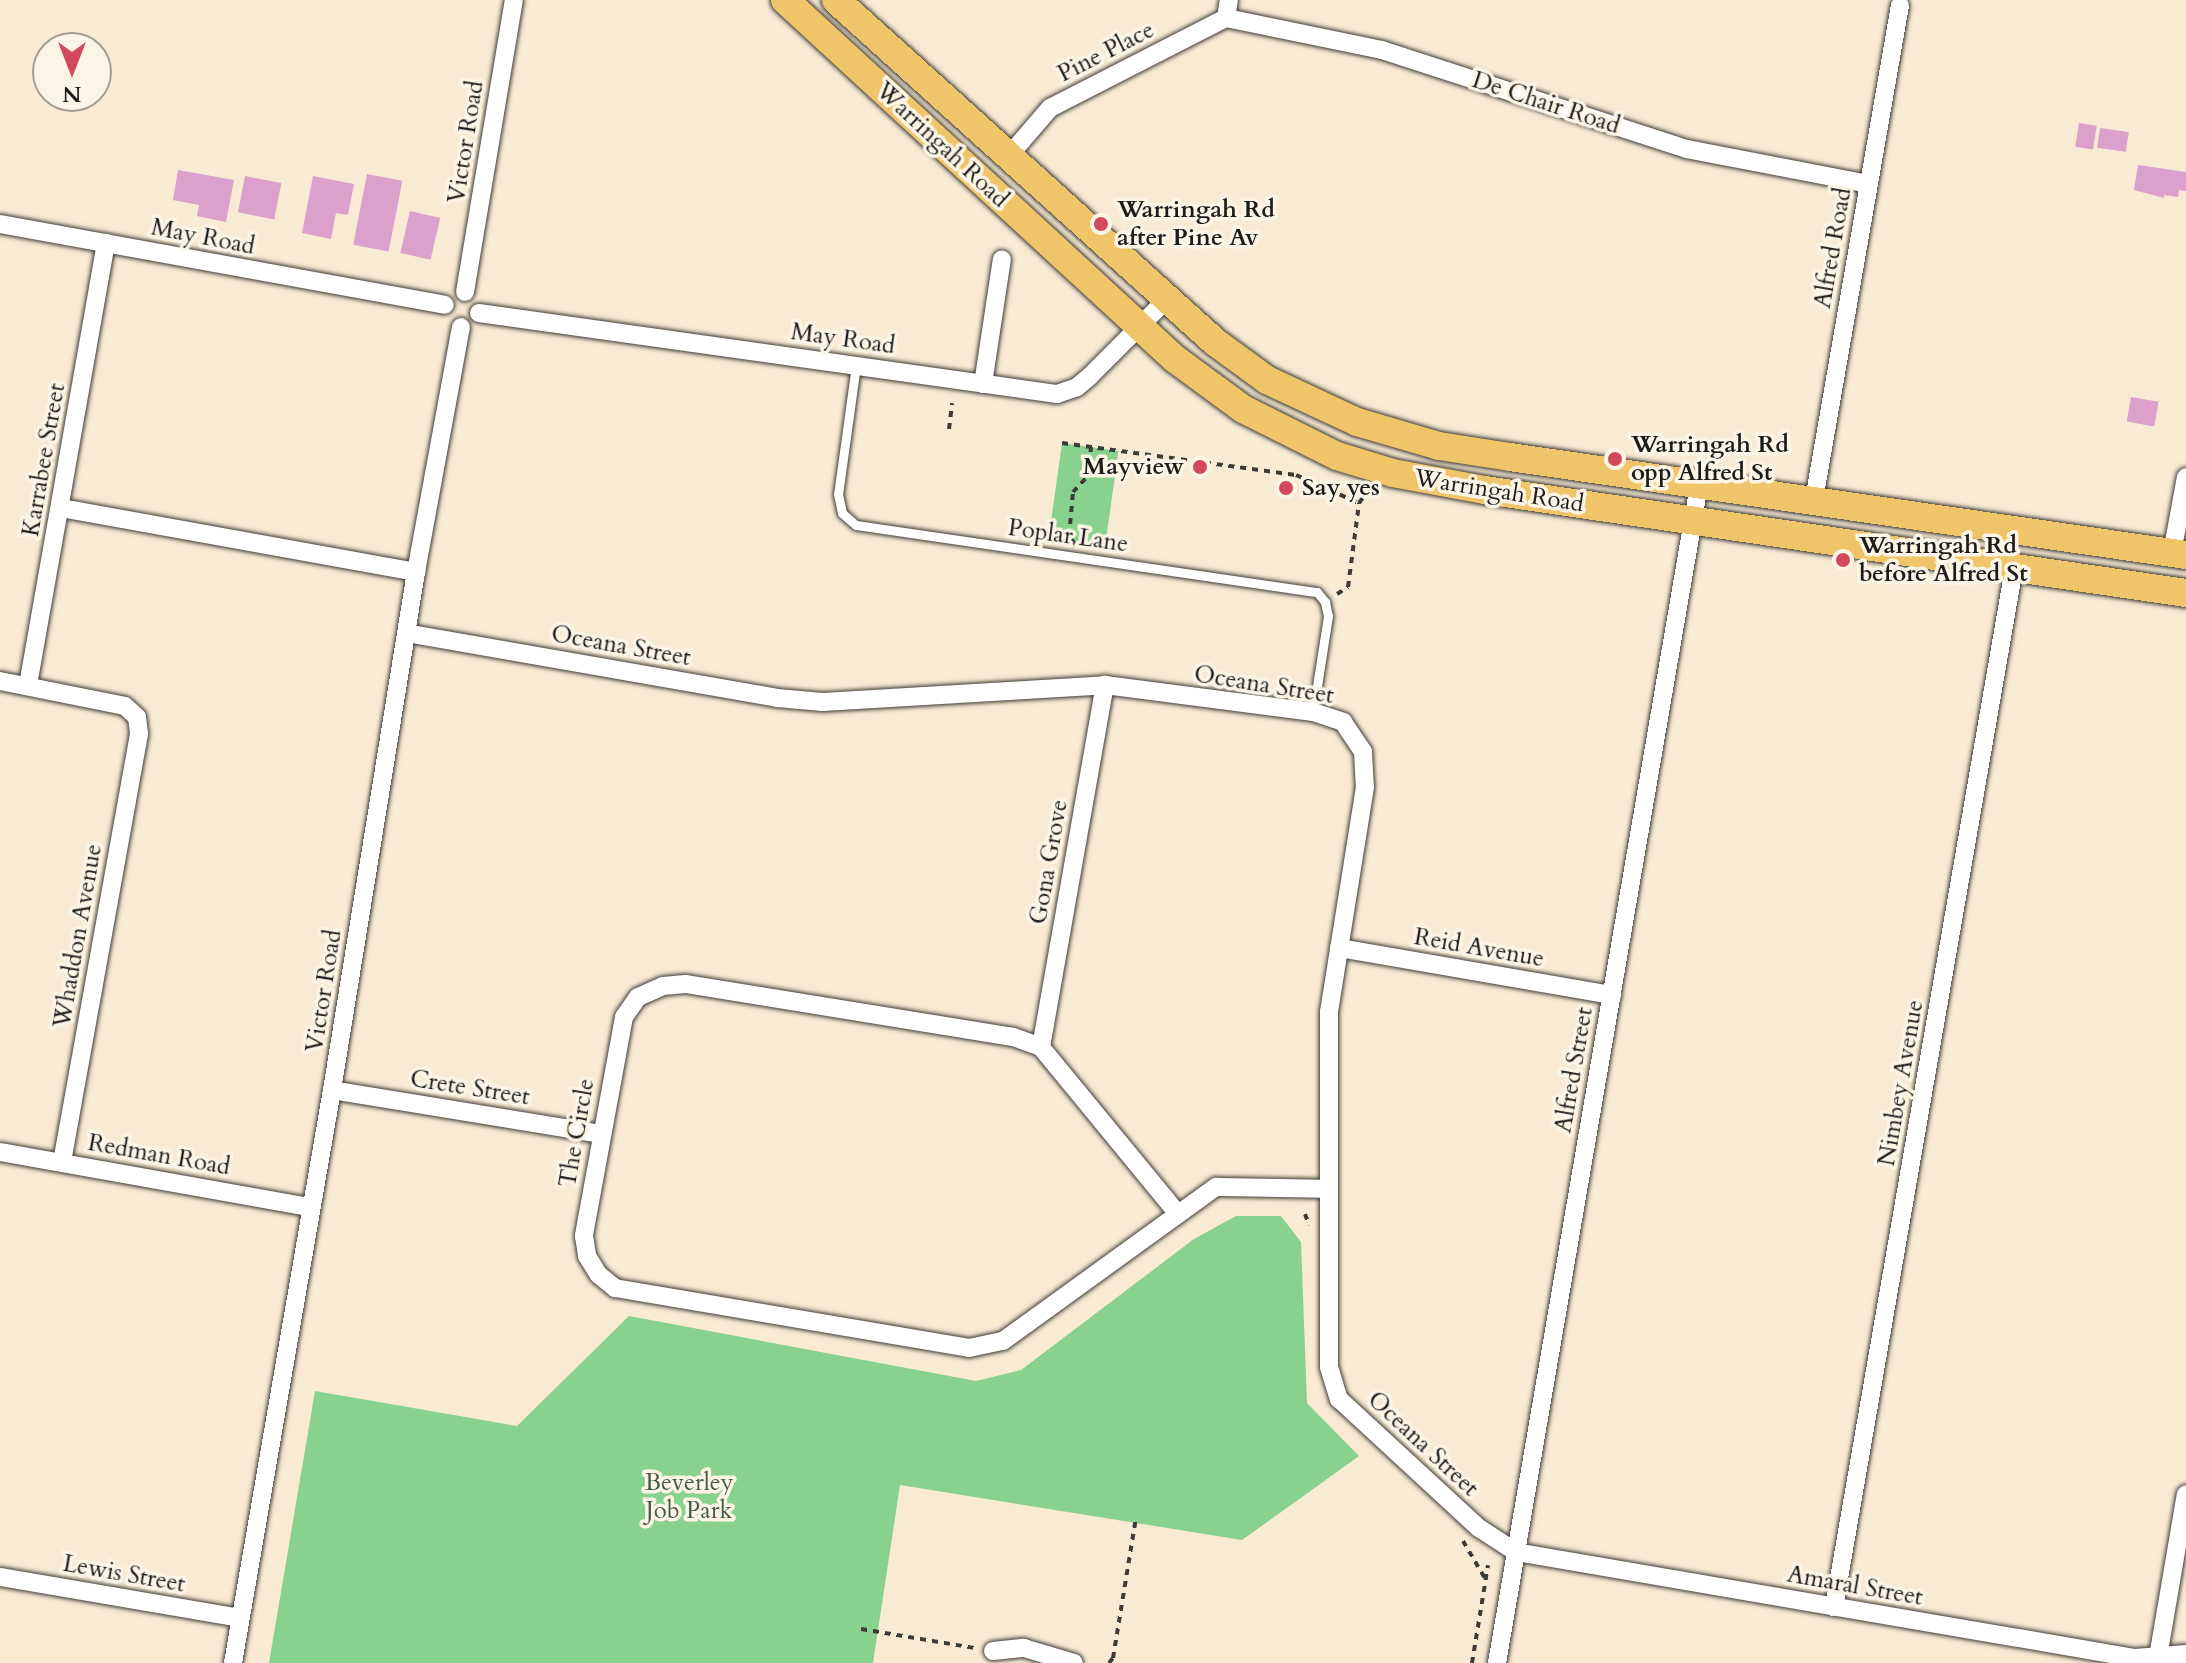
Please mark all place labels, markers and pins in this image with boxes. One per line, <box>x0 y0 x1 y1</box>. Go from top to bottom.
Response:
place label: Warringah Rd after Pine Av <box>1117 196 1275 252</box>
marker: Warringah Rd after Pine Av <box>1092 215 1110 233</box>
place label: Warringah Rd opp Alfred St <box>1631 431 1789 487</box>
marker: Warringah Rd opp Alfred St <box>1606 450 1624 468</box>
place label: Mayview <box>1083 453 1184 481</box>
marker: Mayview <box>1191 458 1209 476</box>
place label: Say yes <box>1302 474 1380 502</box>
marker: Say yes <box>1277 479 1295 497</box>
place label: Warringah Rd before Alfred St <box>1859 532 2028 588</box>
marker: Warringah Rd before Alfred St <box>1834 551 1852 569</box>

